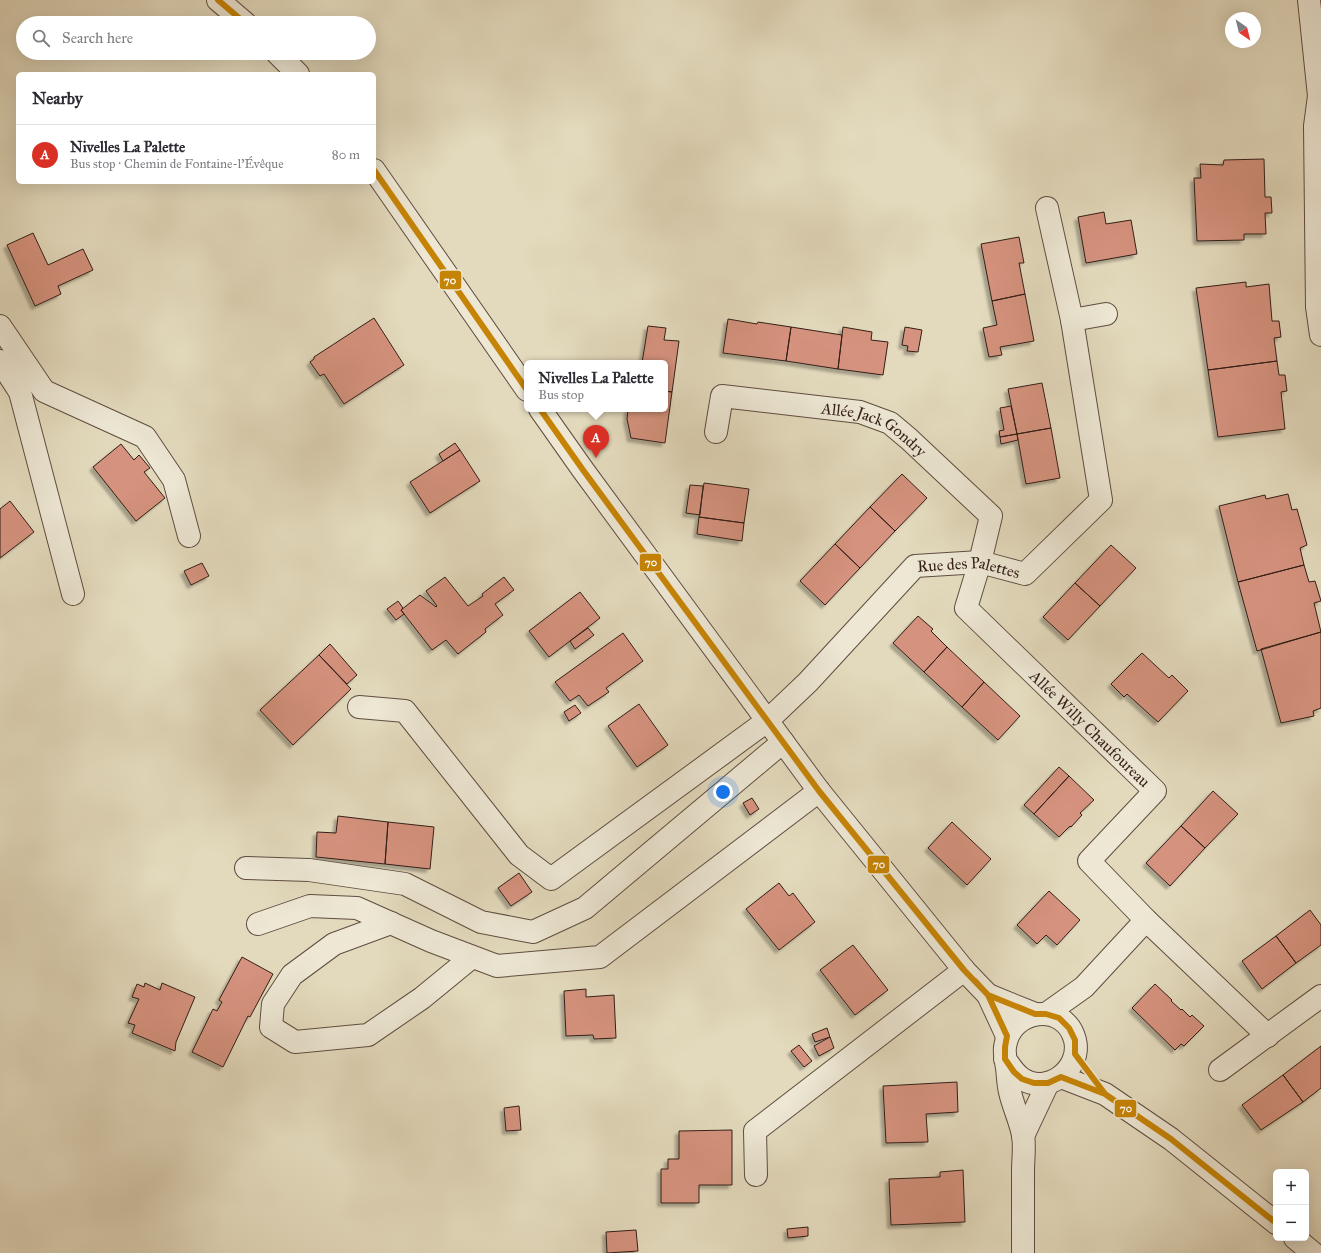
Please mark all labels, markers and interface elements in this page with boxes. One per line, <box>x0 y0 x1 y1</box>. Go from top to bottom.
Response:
north arrow <box>1225 12 1261 48</box>
search box <box>16 16 376 60</box>
icon: search <box>30 27 52 49</box>
text: Search here <box>62 29 133 47</box>
text: Nearby <box>32 88 83 109</box>
text: Nivelles La Palette <box>70 138 185 156</box>
text: A <box>41 147 49 163</box>
text: 80 m <box>332 147 360 163</box>
text: Bus stop · Chemin de Fontaine-l'Évêque <box>70 156 284 172</box>
line badge: 70 <box>439 270 462 290</box>
text: 70 <box>444 274 457 287</box>
popup <box>524 360 668 412</box>
text: Nivelles La Palette <box>538 369 654 387</box>
text: Bus stop <box>538 387 584 403</box>
street label: Allée Jack Gondry <box>819 398 931 461</box>
pin: A <box>583 425 609 458</box>
line badge: 70 <box>639 553 662 572</box>
street label: Rue des Palettes <box>916 553 1022 582</box>
text: 70 <box>645 556 658 569</box>
street label: Allée Willy Chaufoureau <box>1025 665 1154 791</box>
your location <box>713 782 733 802</box>
line badge: 70 <box>867 855 890 874</box>
text: 70 <box>873 858 886 871</box>
line badge: 70 <box>1114 1099 1137 1118</box>
text: 70 <box>1120 1102 1133 1115</box>
map controls <box>1273 1169 1309 1241</box>
button: + <box>1273 1169 1309 1205</box>
button: − <box>1273 1205 1309 1241</box>

